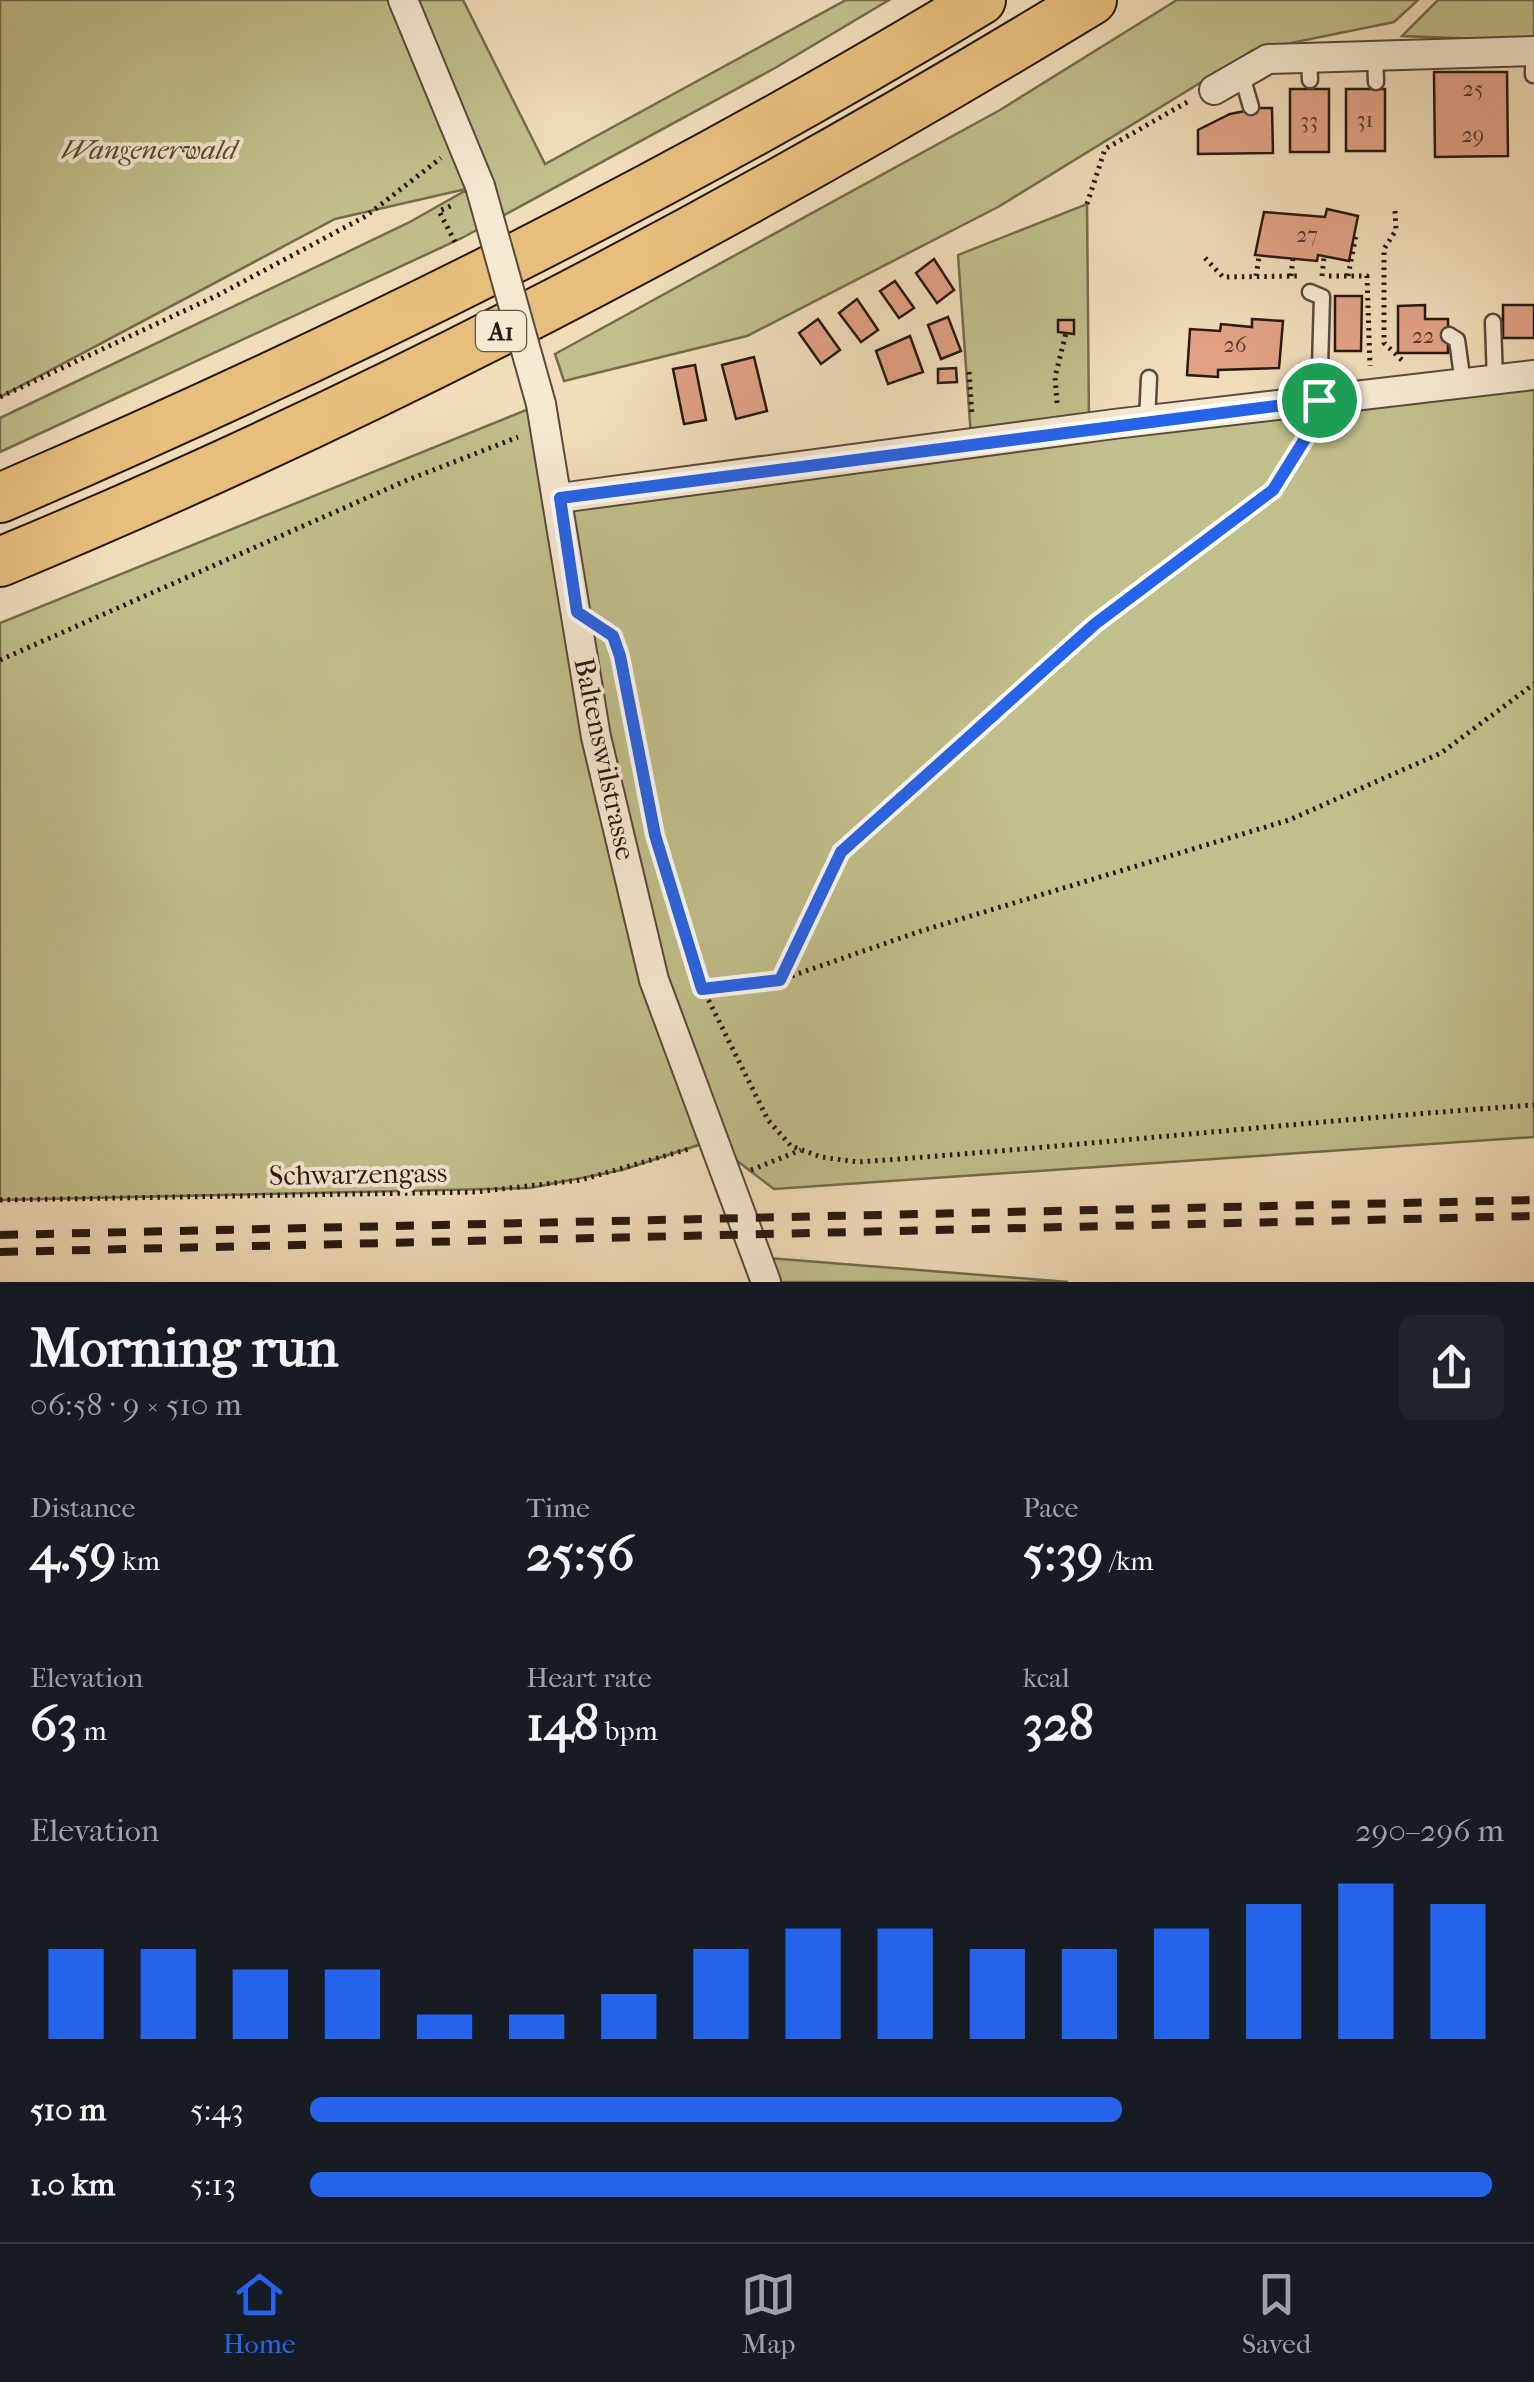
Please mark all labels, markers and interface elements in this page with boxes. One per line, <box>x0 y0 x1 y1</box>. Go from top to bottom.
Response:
house number: 25 <box>1463 76 1483 102</box>
house number: 31 <box>1357 107 1373 133</box>
house number: 33 <box>1300 108 1318 134</box>
house number: 29 <box>1462 122 1484 148</box>
park label: Wangenerwald <box>61 133 241 166</box>
house number: 27 <box>1296 222 1318 248</box>
road number: A1 <box>476 311 526 351</box>
house number: 22 <box>1412 323 1434 349</box>
house number: 26 <box>1223 332 1247 358</box>
pin <box>1277 358 1362 443</box>
icon: arrive <box>1292 373 1347 428</box>
street label: Baltenswilstrasse <box>567 655 643 863</box>
street label: Schwarzengass <box>269 1156 447 1192</box>
button: share <box>1399 1315 1504 1420</box>
text: Morning run <box>30 1316 338 1380</box>
text: 06:58 · 9 × 510 m <box>30 1386 242 1423</box>
text: Distance <box>30 1491 135 1524</box>
text: Time <box>526 1491 590 1524</box>
text: Pace <box>1023 1491 1078 1524</box>
text: 4.59 <box>30 1524 116 1583</box>
text: 25:56 <box>526 1524 634 1583</box>
text: 5:39 <box>1023 1524 1103 1583</box>
text: km <box>116 1544 160 1577</box>
text: /km <box>1103 1544 1154 1577</box>
text: Elevation <box>30 1661 143 1694</box>
text: Heart rate <box>526 1661 652 1694</box>
text: kcal <box>1023 1661 1070 1694</box>
text: 63 <box>30 1694 78 1753</box>
text: 148 <box>526 1694 599 1753</box>
text: 328 <box>1023 1694 1094 1753</box>
text: m <box>78 1714 107 1747</box>
text: bpm <box>599 1714 658 1747</box>
text: Elevation <box>30 1812 159 1849</box>
text: 290–296 m <box>1355 1812 1504 1849</box>
text: 510 m <box>30 2091 106 2128</box>
text: 5:43 <box>190 2091 244 2128</box>
text: 1.0 km <box>30 2166 115 2203</box>
text: 5:13 <box>190 2166 236 2203</box>
tab: Home <box>223 2267 296 2360</box>
tab: Map <box>741 2267 796 2360</box>
tab: Saved <box>1242 2267 1311 2360</box>

